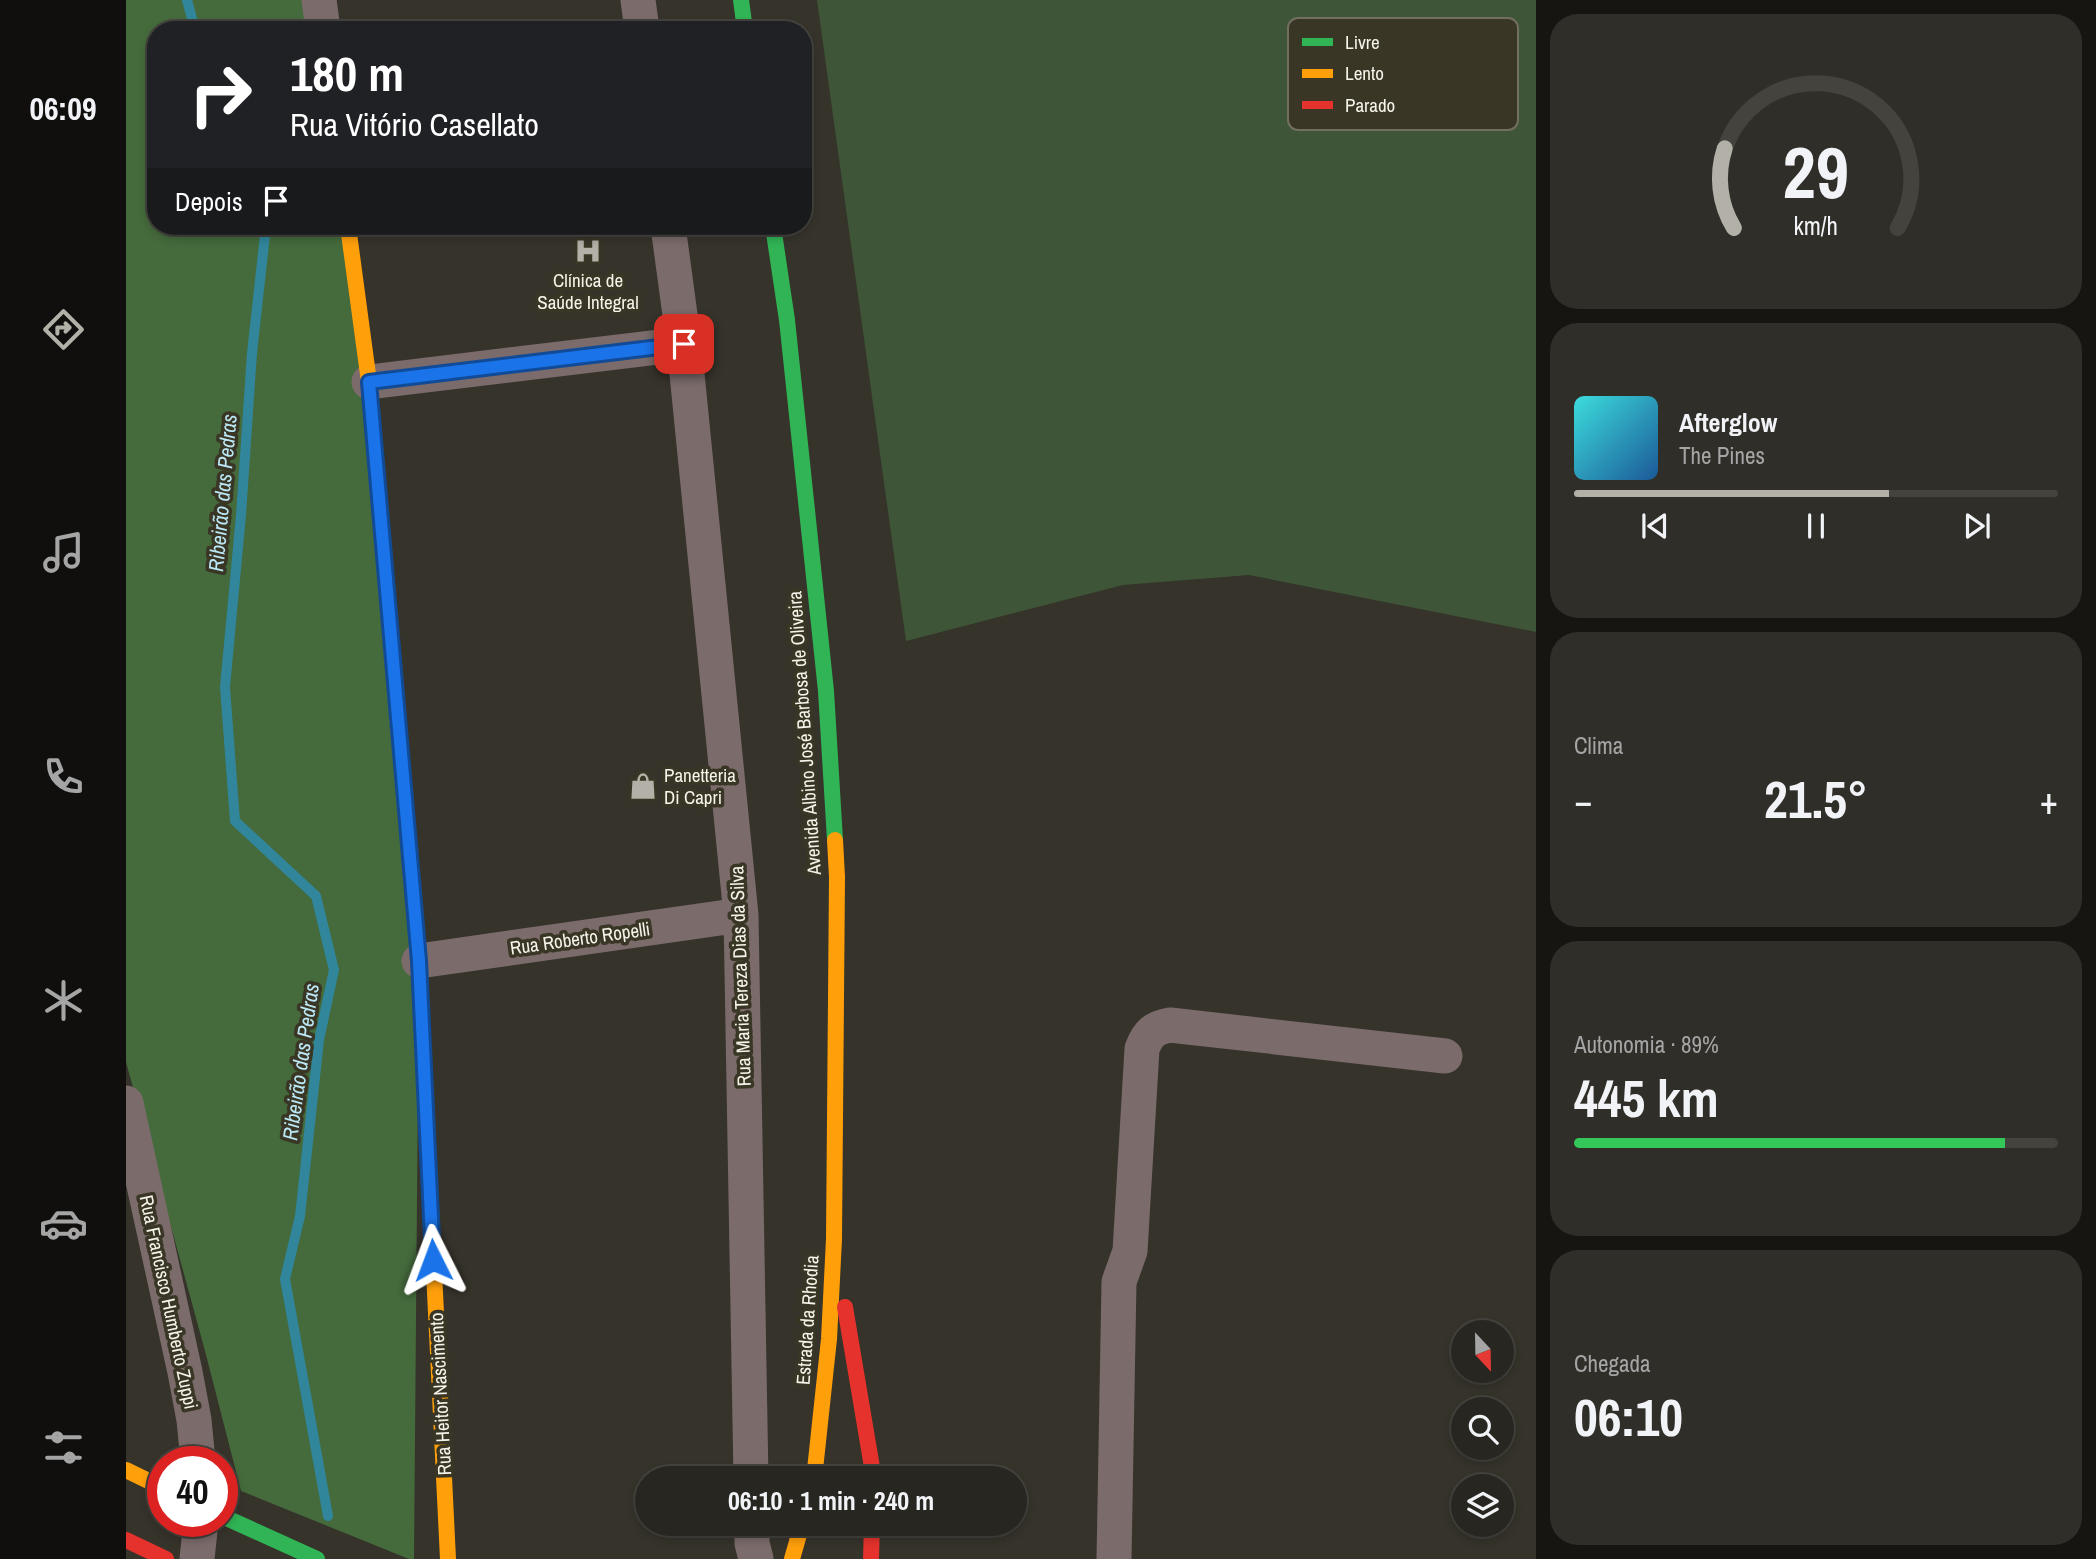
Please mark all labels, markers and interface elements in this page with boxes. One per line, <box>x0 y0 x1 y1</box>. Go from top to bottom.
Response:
legend <box>1288 18 1518 130</box>
text: Livre <box>1345 29 1380 55</box>
text: 180 m <box>290 40 404 106</box>
icon: right <box>175 49 266 140</box>
text: Lento <box>1345 60 1384 86</box>
text: 06:09 <box>29 87 97 130</box>
text: Parado <box>1345 92 1395 118</box>
text: Rua Vitório Casellato <box>290 103 539 146</box>
text: 29 <box>1783 123 1849 221</box>
icon: arrive <box>257 182 295 220</box>
text: Depois <box>175 184 243 219</box>
text: km/h <box>1794 208 1838 242</box>
hospital icon: Clínica de Saúde Integral <box>573 236 603 266</box>
place label: Clínica de Saúde Integral <box>537 267 639 315</box>
icon: directions <box>39 305 88 354</box>
pin <box>654 314 714 374</box>
icon: arrive <box>665 325 703 363</box>
text: Afterglow <box>1679 405 1777 440</box>
water label: Ribeirão das Pedras <box>201 413 244 573</box>
text: The Pines <box>1679 440 1765 471</box>
icon: previous <box>1636 507 1674 545</box>
icon: pause <box>1797 507 1835 545</box>
icon: next <box>1958 507 1996 545</box>
icon: music <box>39 528 88 577</box>
street label: Avenida Albino José Barbosa de Oliveira <box>781 590 827 877</box>
text: Clima <box>1574 730 1623 761</box>
icon: phone <box>39 752 88 801</box>
place label: Panetteria Di Capri <box>664 762 736 810</box>
text: 21.5° <box>1764 764 1868 834</box>
shop icon: Panetteria Di Capri <box>628 771 658 801</box>
text: − <box>1574 775 1592 826</box>
text: + <box>2040 775 2058 826</box>
street label: Rua Maria Tereza Dias da Silva <box>723 865 757 1087</box>
street label: Rua Roberto Ropelli <box>508 915 652 961</box>
icon: climate <box>39 976 88 1025</box>
water label: Ribeirão das Pedras <box>275 981 326 1142</box>
text: Autonomia · 89% <box>1574 1029 1719 1060</box>
text: 445 km <box>1574 1063 1719 1133</box>
street label: Rua Francisco Humberto Zuppi <box>134 1193 204 1411</box>
icon: car <box>39 1199 88 1248</box>
position arrow <box>396 1223 470 1297</box>
street label: Estrada da Rhodia <box>789 1254 825 1386</box>
street label: Rua Heitor Nascimento <box>423 1312 457 1476</box>
north arrow <box>1451 1320 1514 1382</box>
map controls <box>1451 1320 1514 1537</box>
text: Chegada <box>1574 1348 1651 1379</box>
text: 06:10 <box>1574 1382 1683 1452</box>
button: search <box>1451 1397 1514 1460</box>
icon: filters <box>39 1423 88 1472</box>
speed limit sign: 40 <box>147 1446 238 1537</box>
button: layers <box>1451 1474 1514 1537</box>
text: 06:10 · 1 min · 240 m <box>728 1483 934 1518</box>

